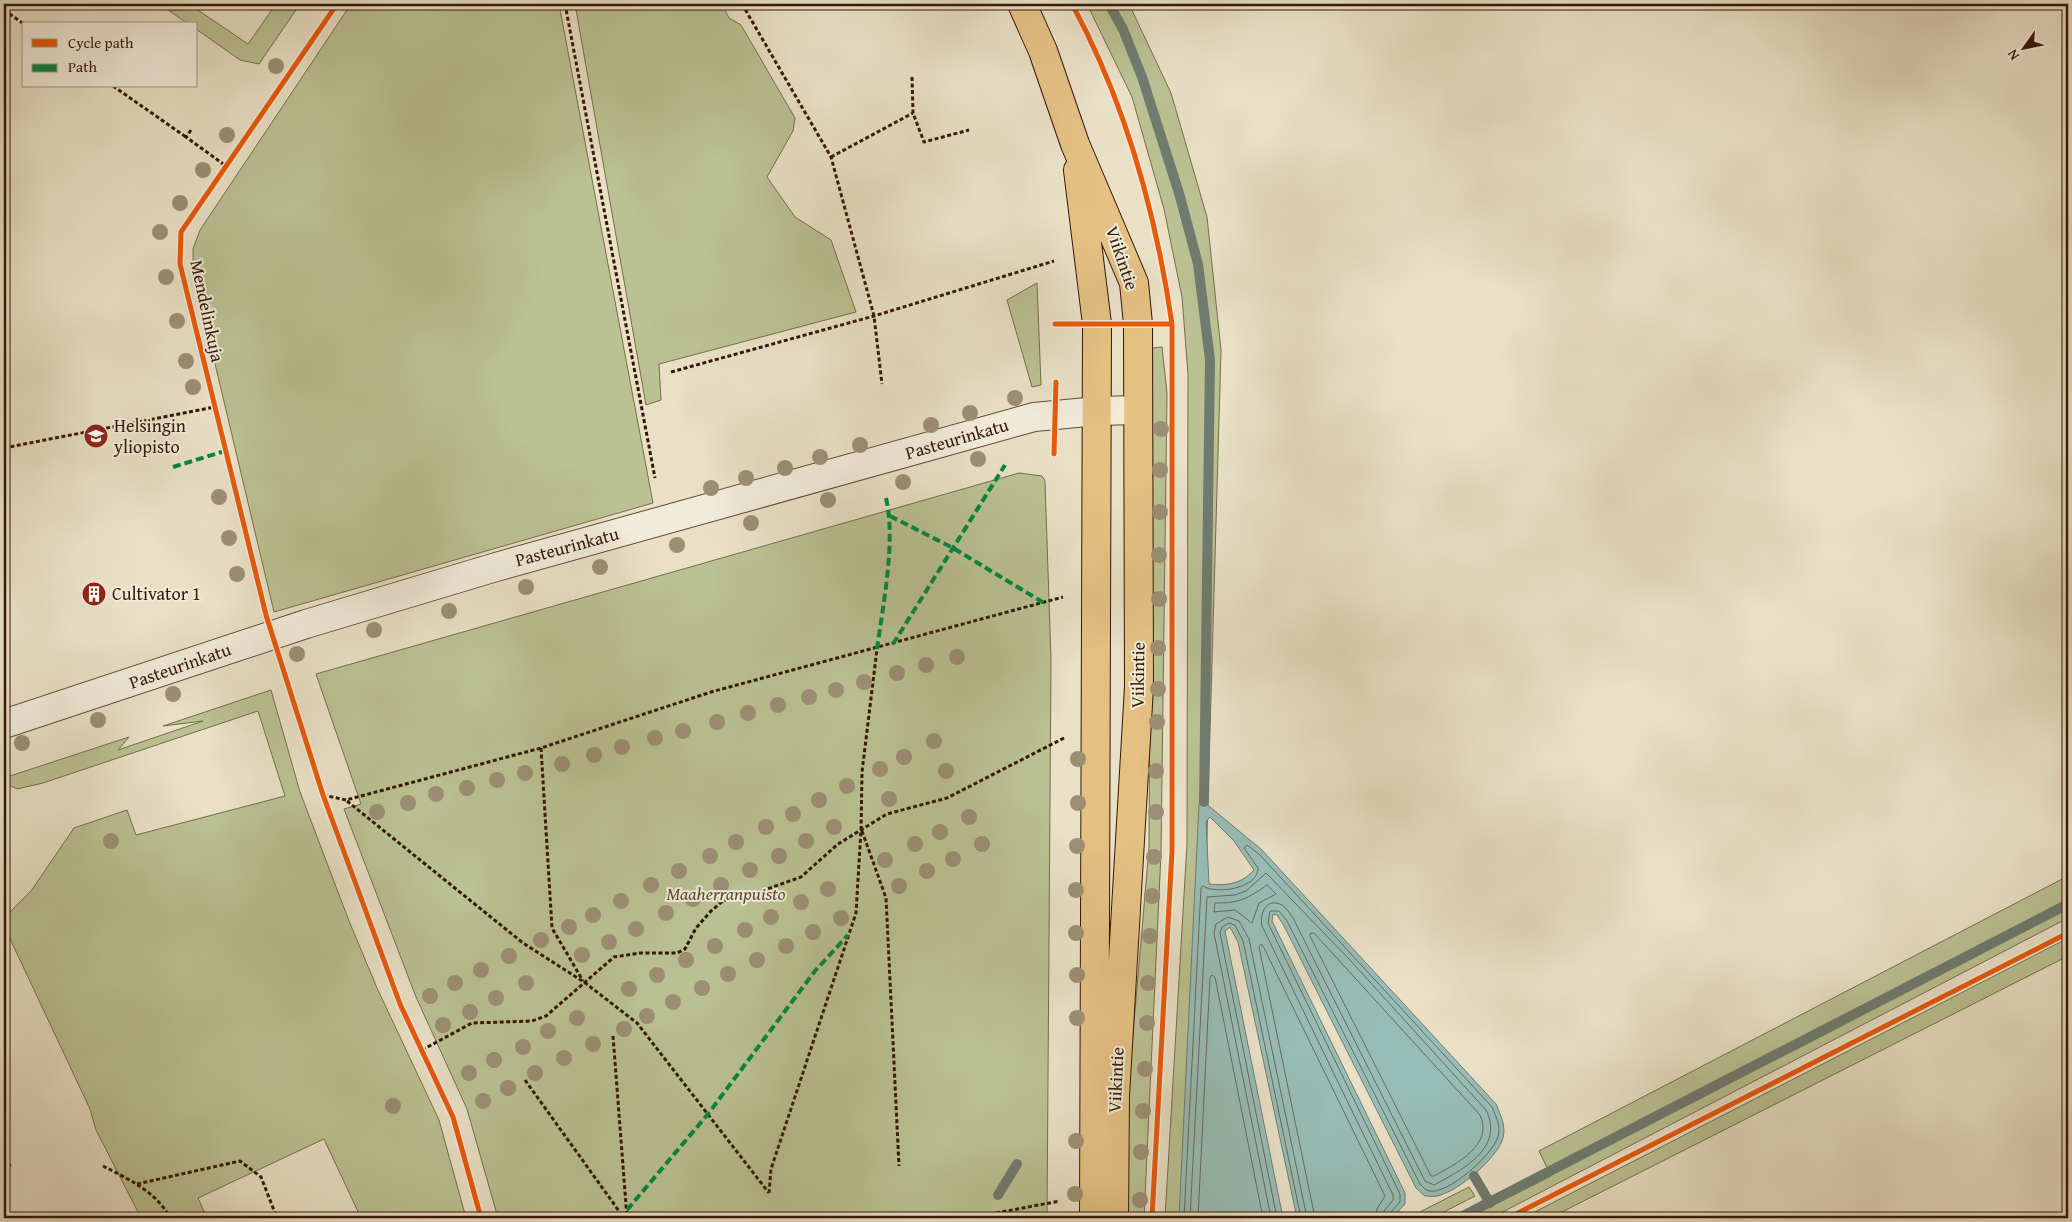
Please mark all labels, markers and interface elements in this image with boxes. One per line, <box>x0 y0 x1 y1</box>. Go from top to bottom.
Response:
legend <box>22 22 198 88</box>
north arrow <box>2000 22 2050 72</box>
text: Cycle path <box>68 32 134 53</box>
text: N <box>2002 45 2024 64</box>
text: Path <box>68 56 97 77</box>
street label: Viikintie <box>1099 222 1146 293</box>
street label: Mendelinkuja <box>183 257 232 365</box>
street label: Pasteurinkatu <box>902 411 1012 466</box>
place label: Helsingin yliopisto <box>113 412 186 460</box>
school or university icon: Helsingin yliopisto <box>83 423 109 449</box>
street label: Pasteurinkatu <box>512 520 622 573</box>
place label: Cultivator 1 <box>112 580 201 607</box>
building icon: Cultivator 1 <box>81 581 107 607</box>
street label: Pasteurinkatu <box>125 635 235 696</box>
street label: Viikintie <box>1123 642 1152 708</box>
park label: Maaherranpuisto <box>666 880 786 907</box>
street label: Viikintie <box>1100 1046 1131 1114</box>

